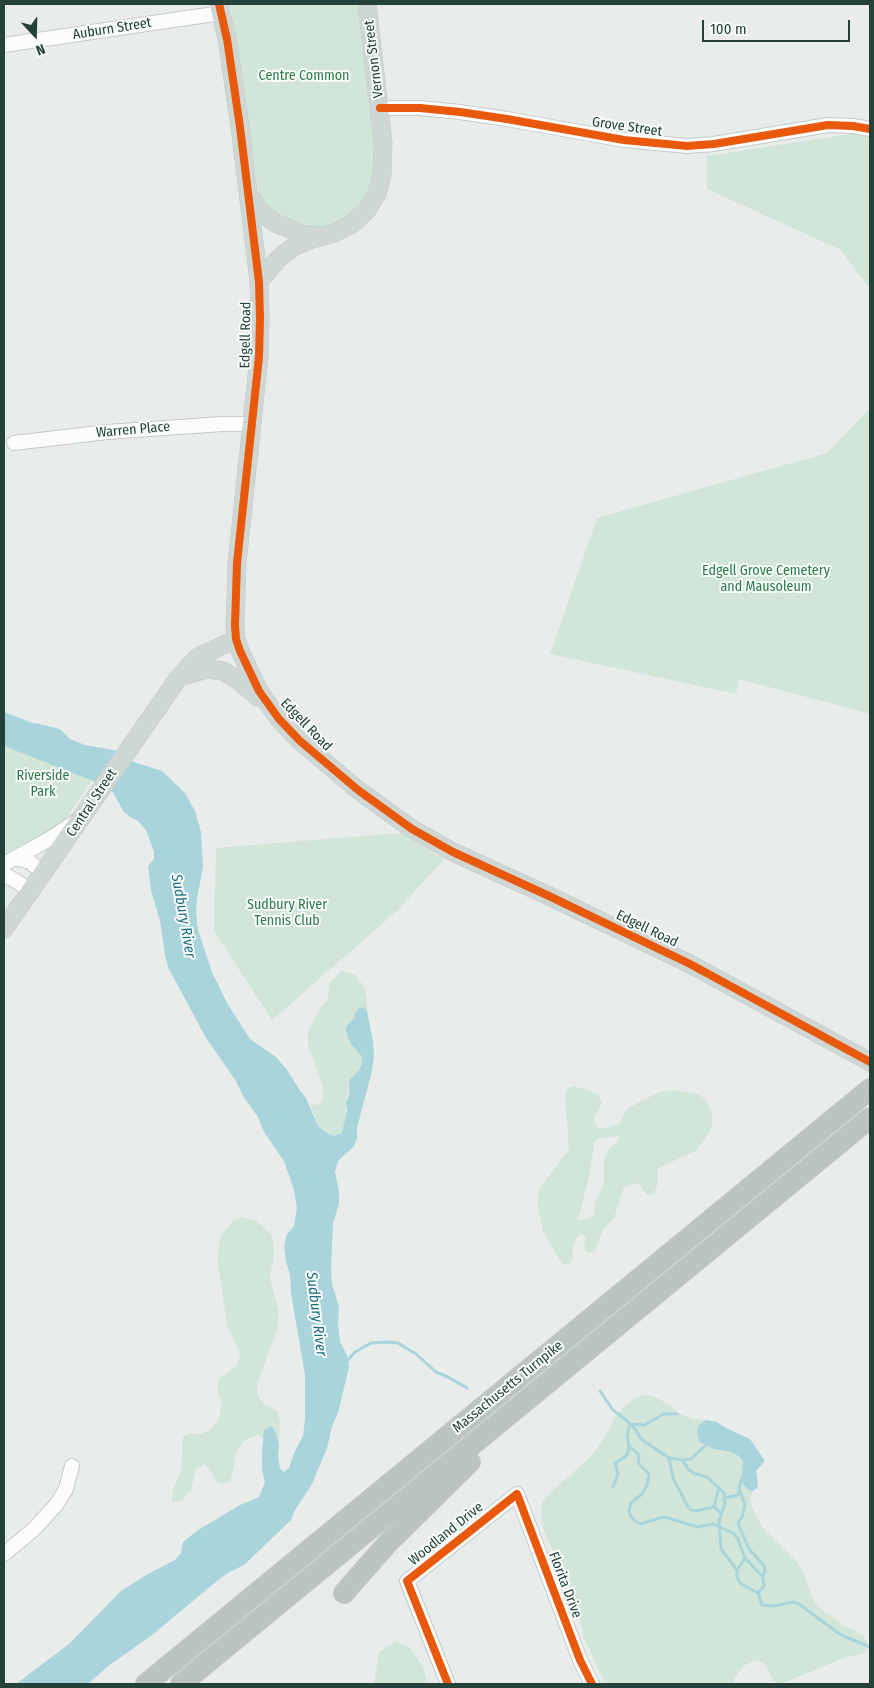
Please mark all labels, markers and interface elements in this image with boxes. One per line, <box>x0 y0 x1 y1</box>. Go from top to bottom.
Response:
north arrow <box>10 10 60 60</box>
scale bar <box>704 10 852 42</box>
street label: Auburn Street <box>71 14 153 44</box>
street label: Vernon Street <box>361 19 387 99</box>
text: 100 m <box>710 20 747 38</box>
text: N <box>34 40 48 59</box>
park label: Centre Common <box>259 68 349 84</box>
street label: Grove Street <box>591 114 663 140</box>
street label: Edgell Road <box>237 301 255 369</box>
street label: Warren Place <box>95 418 171 442</box>
park label: Edgell Grove Cemetery and Mausoleum <box>702 563 830 596</box>
street label: Edgell Road <box>277 695 335 755</box>
street label: Central Street <box>63 766 121 840</box>
park label: Riverside Park <box>17 768 69 800</box>
water label: Sudbury River <box>167 873 199 959</box>
park label: Sudbury River Tennis Club <box>247 897 327 930</box>
street label: Edgell Road <box>613 907 681 951</box>
water label: Sudbury River <box>302 1271 330 1357</box>
street label: Massachusetts Turnpike <box>449 1337 567 1437</box>
street label: Woodland Drive <box>405 1499 487 1569</box>
street label: Florita Drive <box>545 1549 585 1621</box>

